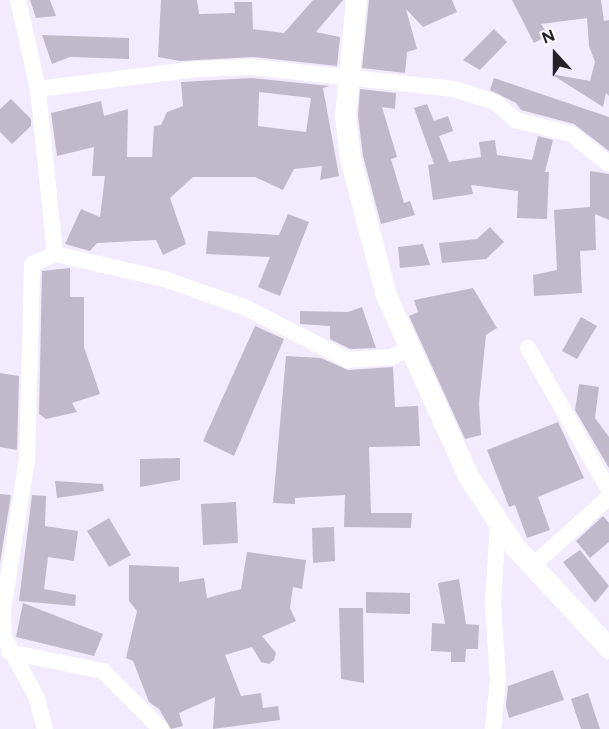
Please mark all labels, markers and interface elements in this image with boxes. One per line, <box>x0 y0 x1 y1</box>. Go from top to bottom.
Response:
north arrow <box>525 24 585 84</box>
text: N <box>539 26 558 48</box>

